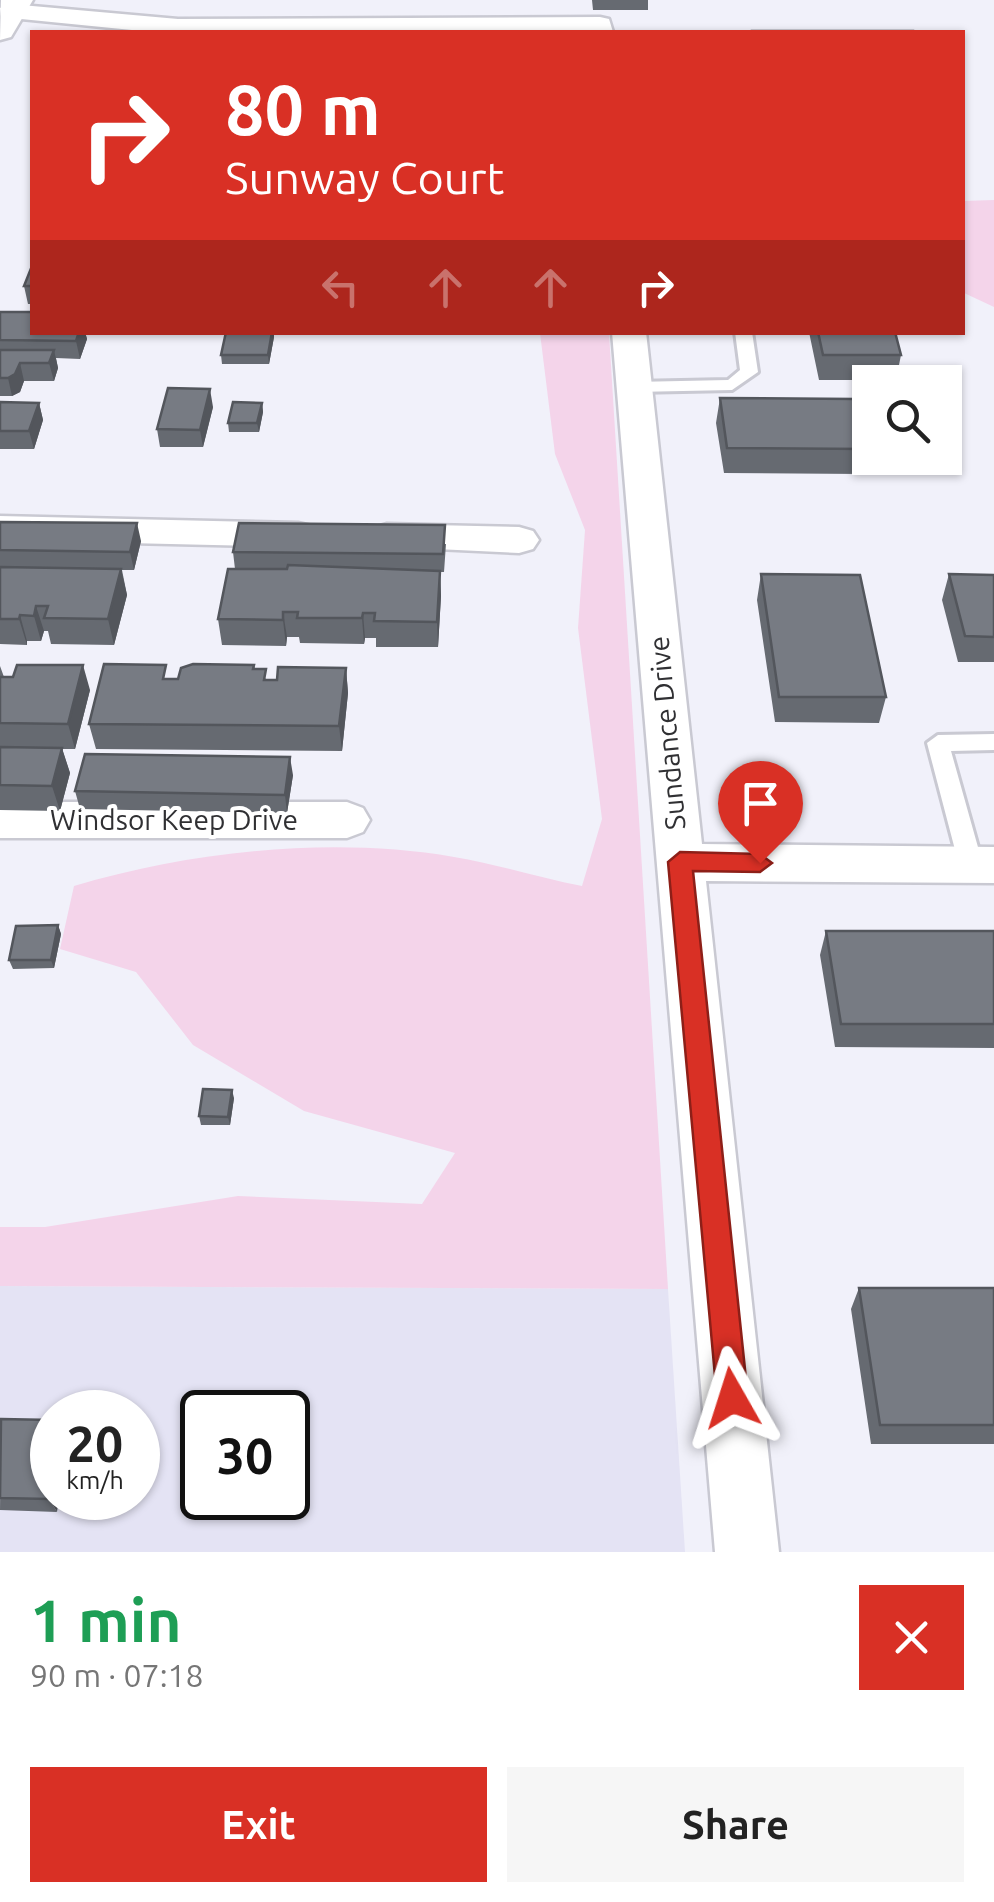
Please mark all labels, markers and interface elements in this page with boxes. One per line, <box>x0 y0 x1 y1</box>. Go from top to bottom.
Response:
icon: right <box>60 70 190 200</box>
text: 80 m <box>225 70 381 148</box>
text: Sunway Court <box>225 152 504 203</box>
icon: left <box>313 260 368 315</box>
icon: ahead <box>418 260 473 315</box>
icon: ahead <box>523 260 578 315</box>
icon: right <box>628 260 683 315</box>
map controls <box>852 365 962 475</box>
button: search <box>852 365 962 475</box>
street label: Sundance Drive <box>643 635 690 831</box>
pin <box>718 761 803 864</box>
icon: arrive <box>733 776 788 831</box>
street label: Windsor Keep Drive <box>50 804 298 835</box>
position arrow <box>680 1346 784 1450</box>
speed limit sign: 30 <box>180 1390 310 1520</box>
text: 20 <box>67 1415 123 1471</box>
text: km/h <box>66 1466 124 1494</box>
button: close <box>859 1585 964 1690</box>
text: 1 min <box>30 1586 182 1653</box>
text: 90 m · 07:18 <box>30 1657 204 1693</box>
button: Exit <box>30 1767 487 1882</box>
button: Share <box>507 1767 964 1882</box>

